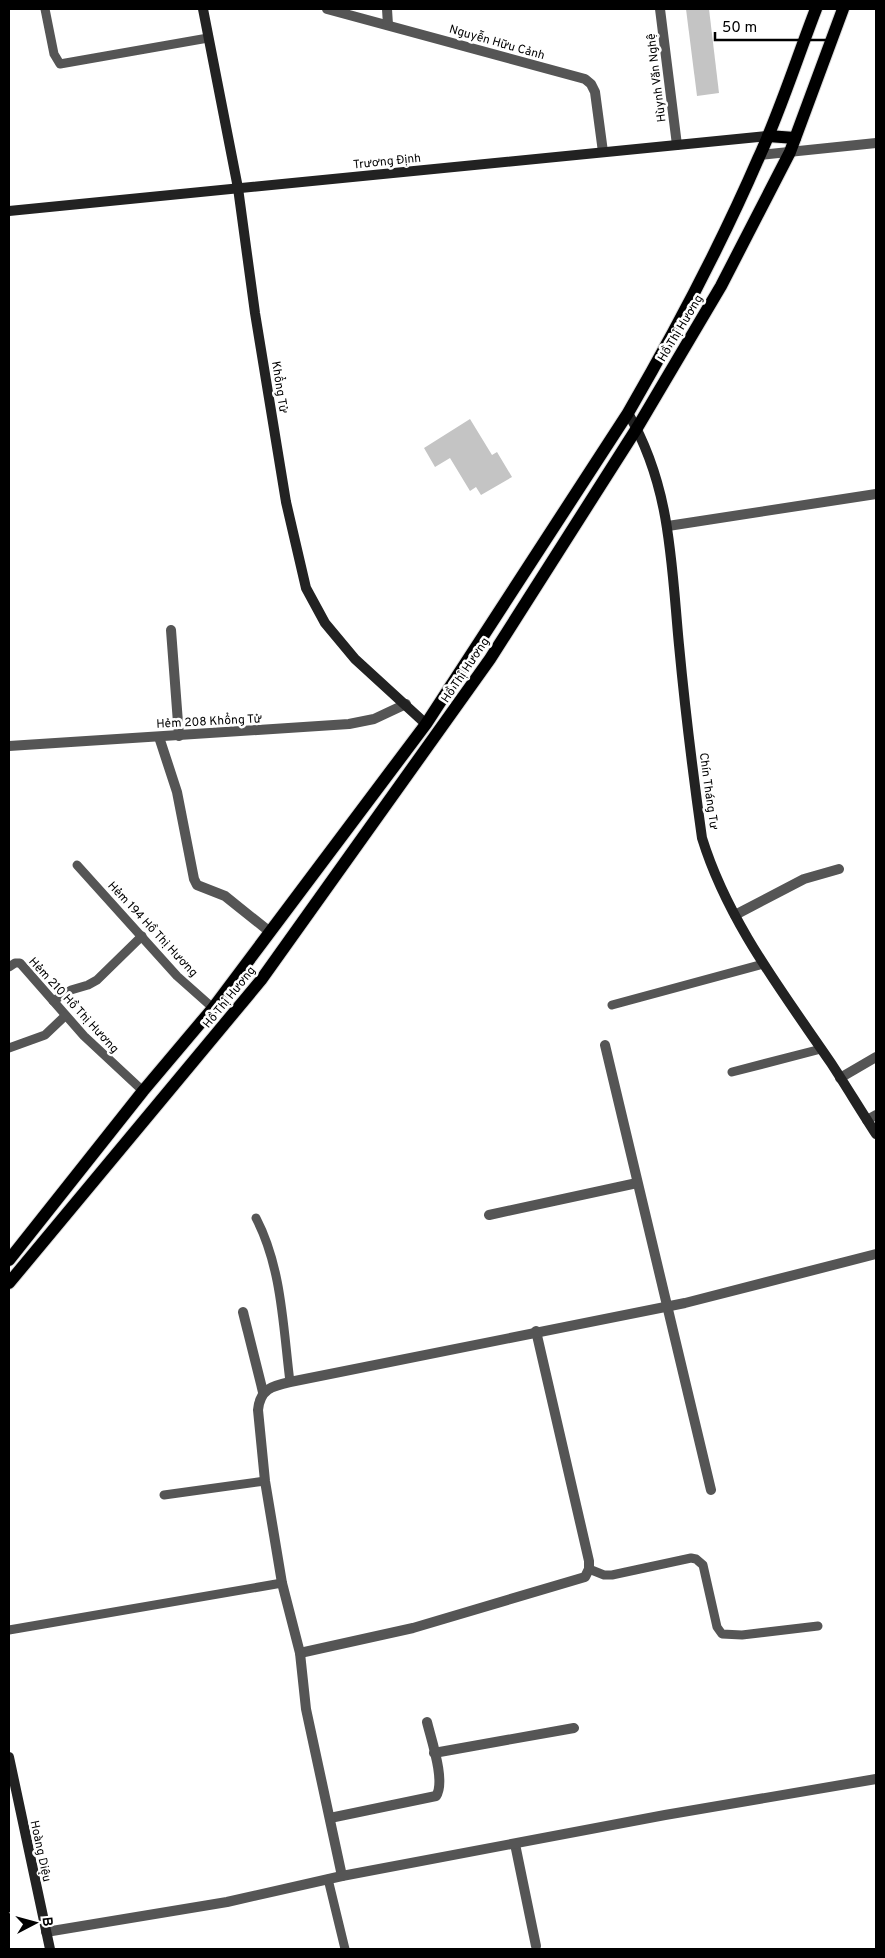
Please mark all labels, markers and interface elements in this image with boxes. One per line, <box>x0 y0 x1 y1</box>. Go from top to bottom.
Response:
scale bar <box>715 10 831 42</box>
text: 50 m <box>722 19 757 38</box>
street label: Nguyễn Hữu Cảnh <box>447 22 546 64</box>
street label: Hùynh Văn Nghệ <box>644 33 670 123</box>
street label: Trương Định <box>352 150 422 174</box>
street label: Hồ Thị Hương <box>655 292 707 365</box>
street label: Khổng Tử <box>267 360 291 415</box>
street label: Hồ Thị Hương <box>438 635 494 706</box>
street label: Hẻm 208 Khổng Tử <box>156 711 263 733</box>
street label: Chín Tháng Tư <box>695 752 721 831</box>
street label: Hẻm 194 Hồ Thị Hương <box>104 878 201 981</box>
street label: Hẻm 210 Hồ Thị Hương <box>25 954 122 1057</box>
street label: Hồ Thị Hương <box>200 963 260 1032</box>
street label: Hoàng Diệu <box>26 1819 54 1883</box>
north arrow <box>10 1898 60 1948</box>
text: B <box>37 1916 55 1927</box>

